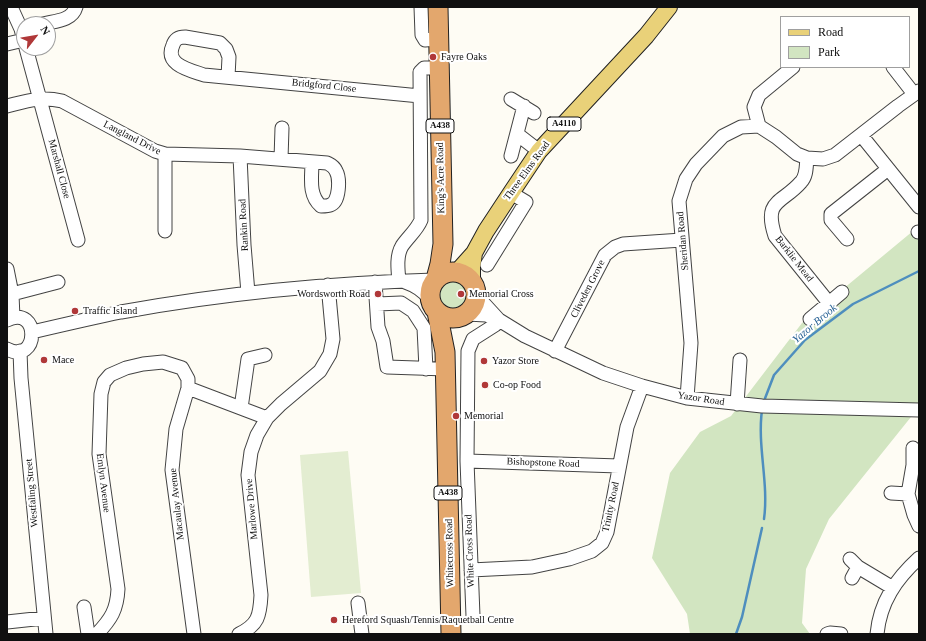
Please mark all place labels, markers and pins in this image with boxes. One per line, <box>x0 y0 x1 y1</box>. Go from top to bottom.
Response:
place label: Fayre Oaks <box>441 51 487 63</box>
marker: Fayre Oaks <box>428 52 438 62</box>
place label: Wordsworth Road <box>297 288 370 300</box>
place label: Memorial Cross <box>469 288 534 300</box>
marker: Wordsworth Road <box>373 289 383 299</box>
marker: Memorial Cross <box>456 289 466 299</box>
place label: Traffic Island <box>83 305 137 317</box>
marker: Traffic Island <box>70 306 80 316</box>
place label: Mace <box>52 354 74 366</box>
marker: Mace <box>39 355 49 365</box>
place label: Yazor Store <box>492 355 539 367</box>
marker: Yazor Store <box>479 356 489 366</box>
place label: Co-op Food <box>493 379 541 391</box>
marker: Co-op Food <box>480 380 490 390</box>
place label: Memorial <box>464 410 503 422</box>
marker: Memorial <box>451 411 461 421</box>
place label: Hereford Squash/Tennis/Raquetball Centre <box>342 614 514 626</box>
marker: Hereford Squash/Tennis/Raquetball Centre <box>329 615 339 625</box>

